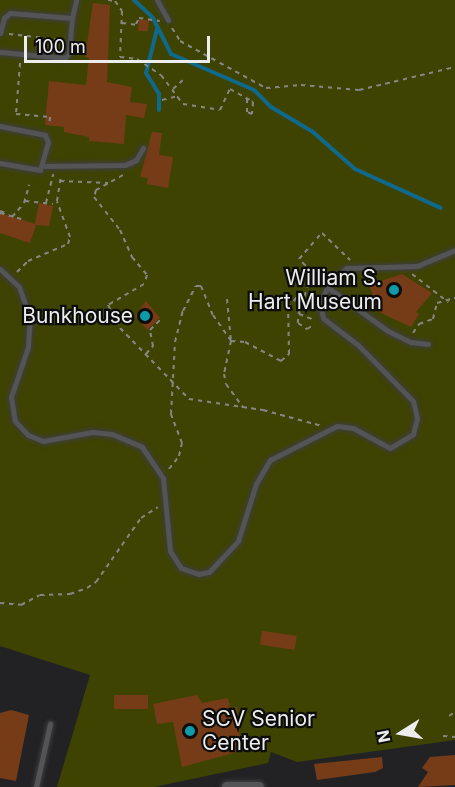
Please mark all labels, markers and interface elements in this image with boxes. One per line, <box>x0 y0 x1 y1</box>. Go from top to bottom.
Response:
scale bar <box>27 24 213 62</box>
text: 100 m <box>35 36 86 57</box>
place label: William S. Hart Museum <box>248 265 382 315</box>
marker: William S. Hart Museum <box>387 283 401 297</box>
place label: Bunkhouse <box>22 303 133 329</box>
marker: Bunkhouse <box>138 309 152 323</box>
north arrow <box>371 703 431 763</box>
place label: SCV Senior Center <box>202 706 315 756</box>
marker: SCV Senior Center <box>183 724 197 738</box>
text: N <box>372 729 394 744</box>

